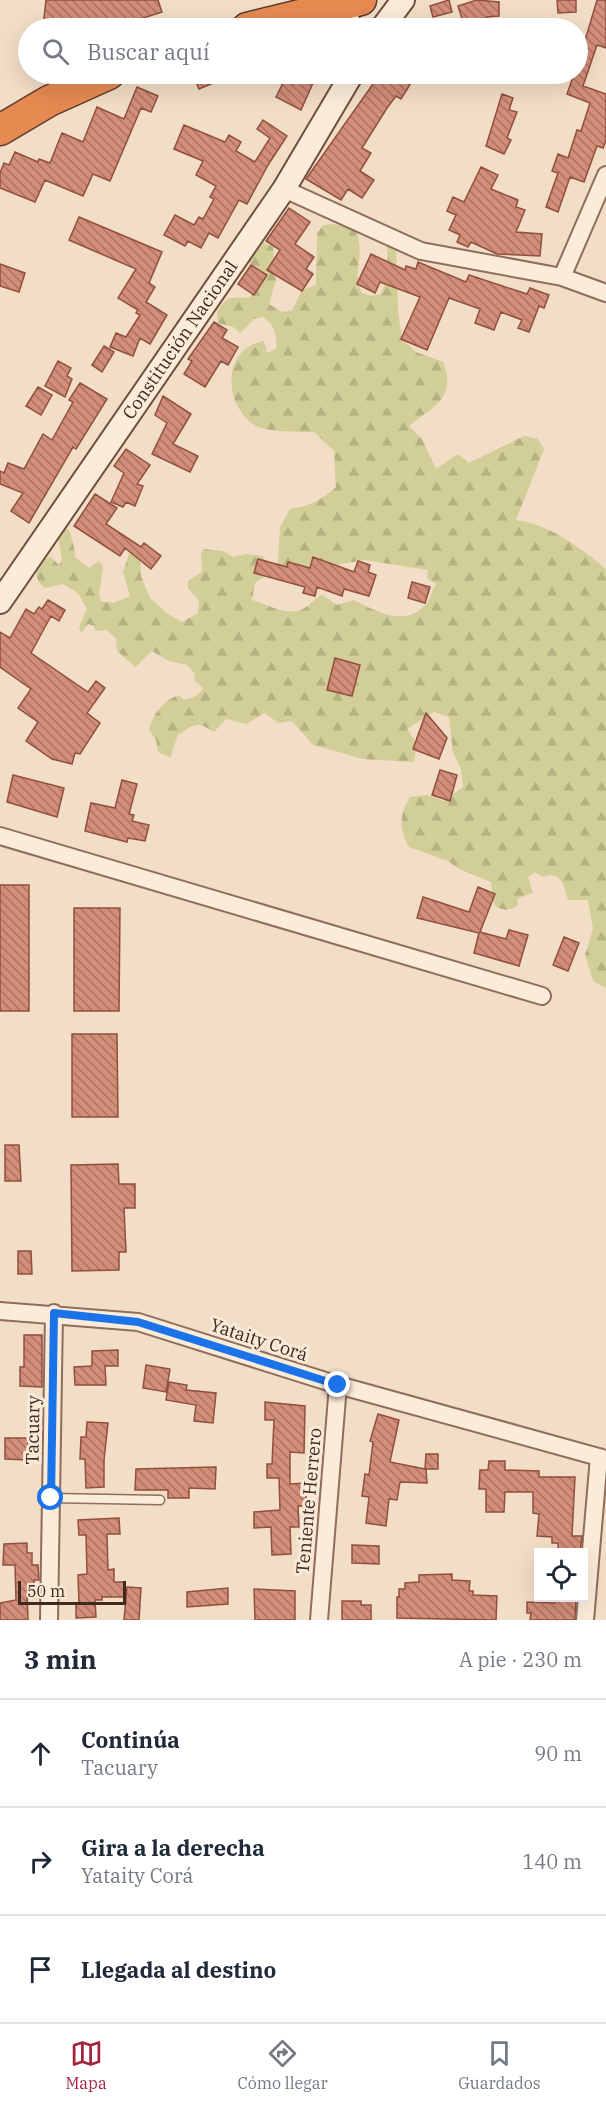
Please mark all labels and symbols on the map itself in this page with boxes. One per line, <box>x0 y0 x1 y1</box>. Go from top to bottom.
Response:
street label: Constitución Nacional <box>117 256 242 424</box>
street label: Yataity Corá <box>207 1313 311 1366</box>
route end <box>324 1371 350 1397</box>
street label: Tacuary <box>20 1395 45 1465</box>
street label: Teniente Herrero <box>291 1427 326 1575</box>
route start <box>37 1484 63 1510</box>
scale bar <box>18 1578 126 1606</box>

